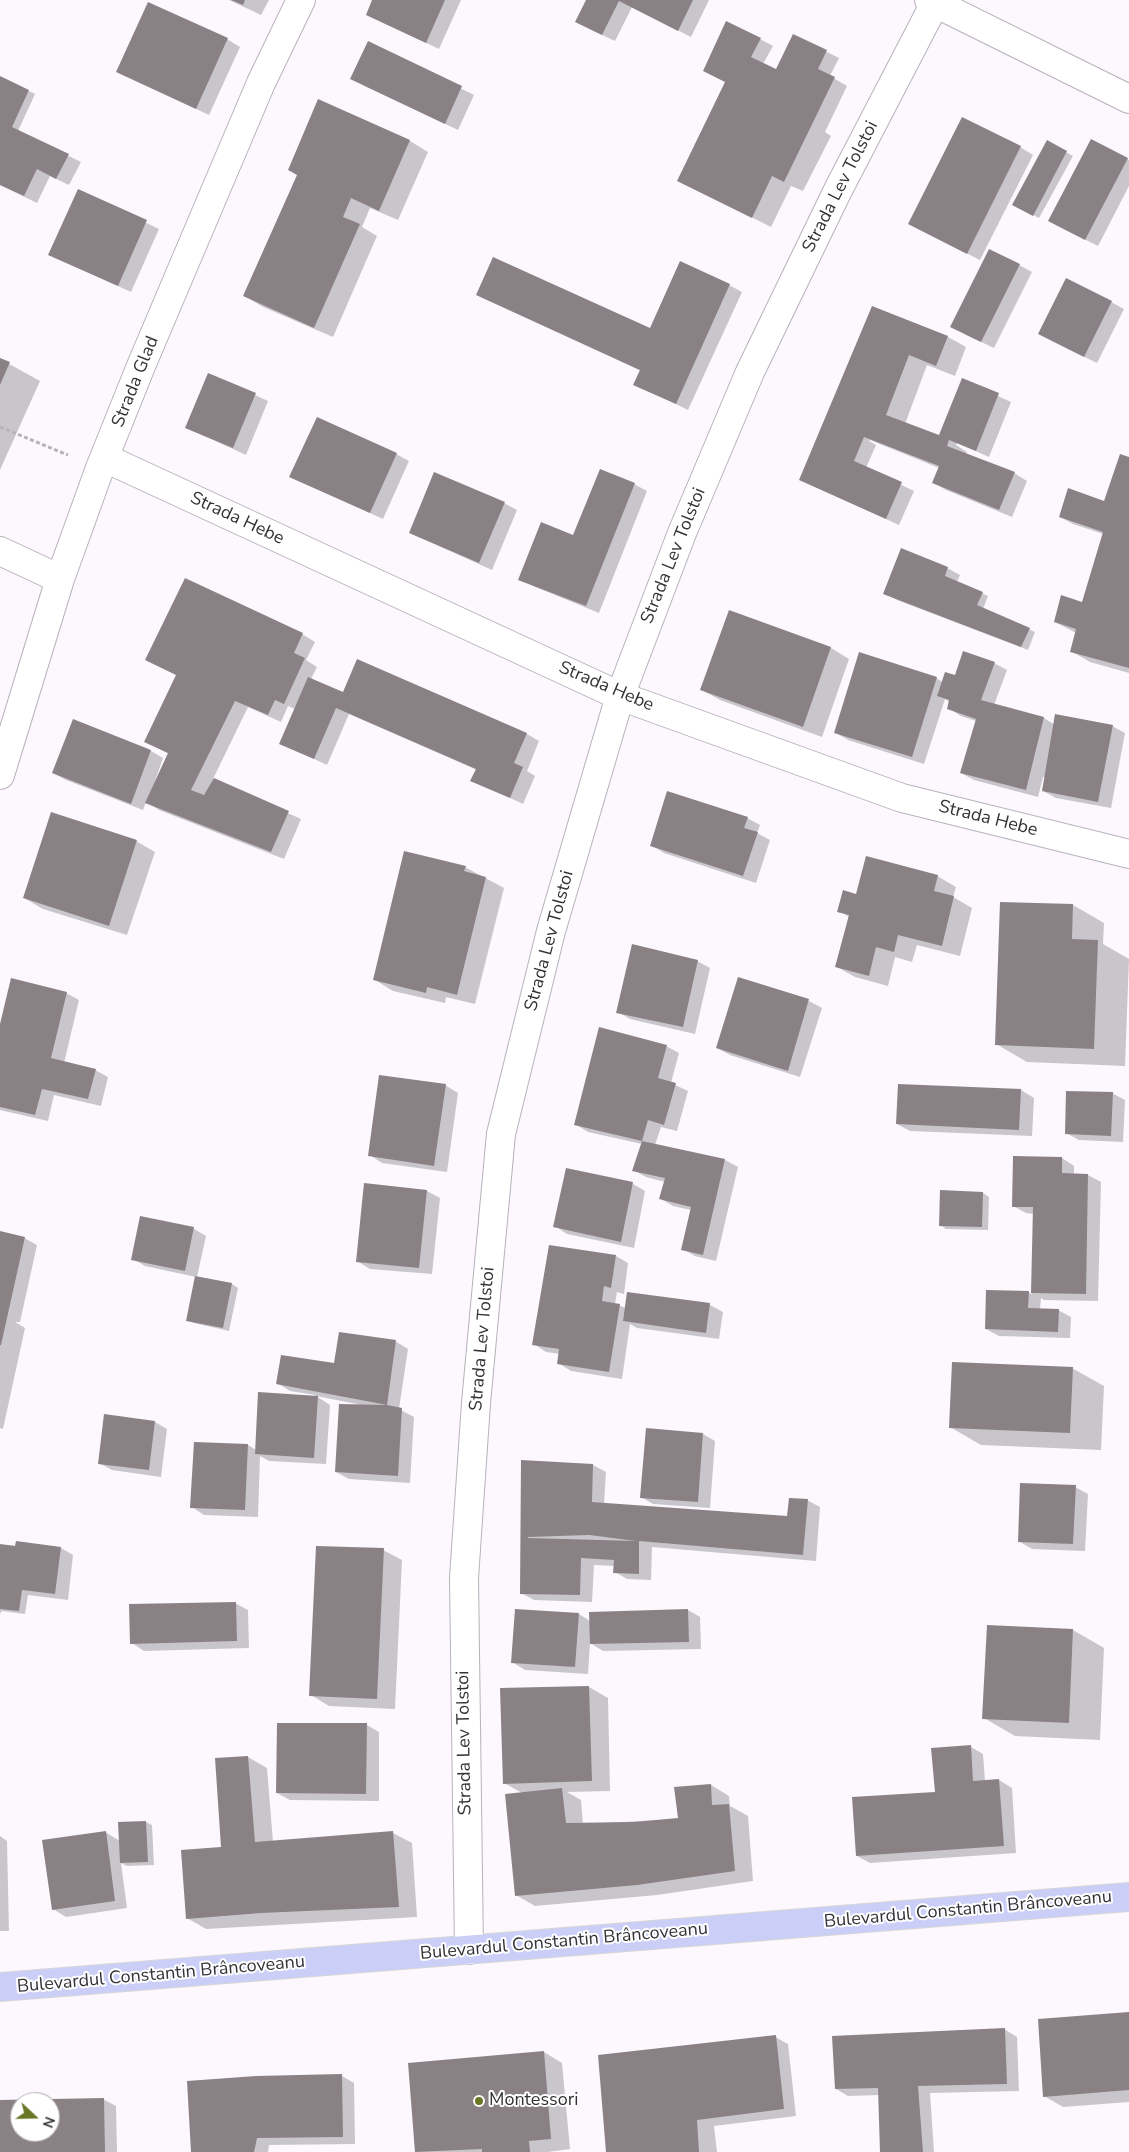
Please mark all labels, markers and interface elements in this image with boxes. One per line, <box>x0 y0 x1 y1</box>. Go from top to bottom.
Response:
street label: Strada Lev Tolstoi <box>799 118 883 256</box>
street label: Strada Glad <box>108 333 164 431</box>
street label: Strada Lev Tolstoi <box>637 485 711 627</box>
street label: Strada Hebe <box>187 488 287 550</box>
street label: Strada Hebe <box>555 657 657 717</box>
street label: Strada Hebe <box>936 796 1040 842</box>
street label: Strada Lev Tolstoi <box>521 868 579 1014</box>
street label: Strada Lev Tolstoi <box>466 1266 500 1412</box>
street label: Strada Lev Tolstoi <box>453 1671 477 1815</box>
street label: Bulevardul Constantin Brâncoveanu <box>823 1887 1113 1933</box>
street label: Bulevardul Constantin Brâncoveanu <box>419 1919 709 1965</box>
street label: Bulevardul Constantin Brâncoveanu <box>16 1952 306 1998</box>
place label: Montessori <box>489 2090 578 2112</box>
north arrow <box>10 2092 60 2142</box>
marker: Montessori <box>473 2095 485 2107</box>
text: N <box>38 2114 59 2130</box>

